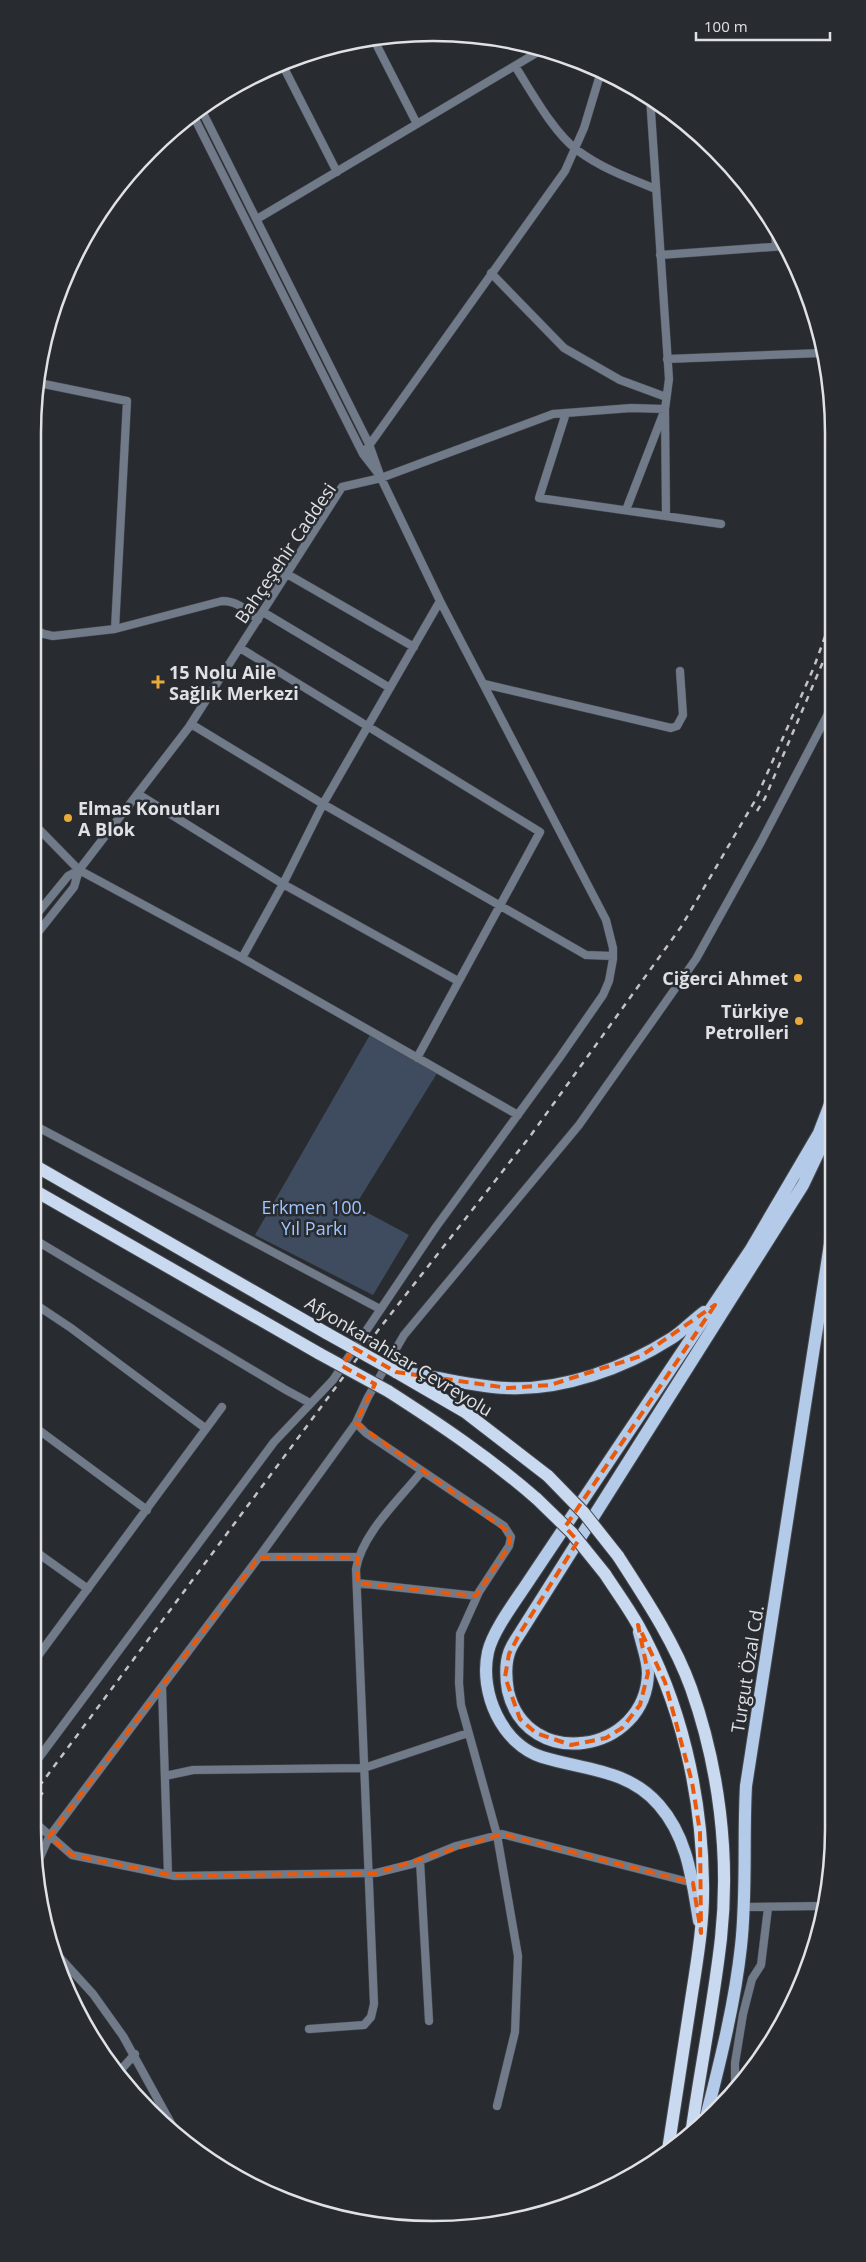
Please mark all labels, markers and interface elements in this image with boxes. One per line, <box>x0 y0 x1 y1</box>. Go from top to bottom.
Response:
scale bar <box>696 10 830 42</box>
text: 100 m <box>704 16 748 36</box>
street label: Bahçeşehir Caddesi <box>229 478 341 628</box>
place label: 15 Nolu Aile Sağlık Merkezi <box>169 660 299 705</box>
marker: 15 Nolu Aile Sağlık Merkezi <box>151 675 165 689</box>
place label: Elmas Konutları A Blok <box>78 796 220 841</box>
marker: Elmas Konutları A Blok <box>62 812 74 824</box>
place label: Ciğerci Ahmet <box>662 966 788 990</box>
marker: Ciğerci Ahmet <box>792 972 804 984</box>
place label: Türkiye Petrolleri <box>705 999 789 1044</box>
marker: Türkiye Petrolleri <box>793 1015 805 1027</box>
park label: Erkmen 100. Yıl Parkı <box>262 1195 366 1240</box>
street label: Afyonkarahisar Çevreyolu <box>301 1290 497 1422</box>
street label: Turgut Özal Cd. <box>725 1603 769 1735</box>

